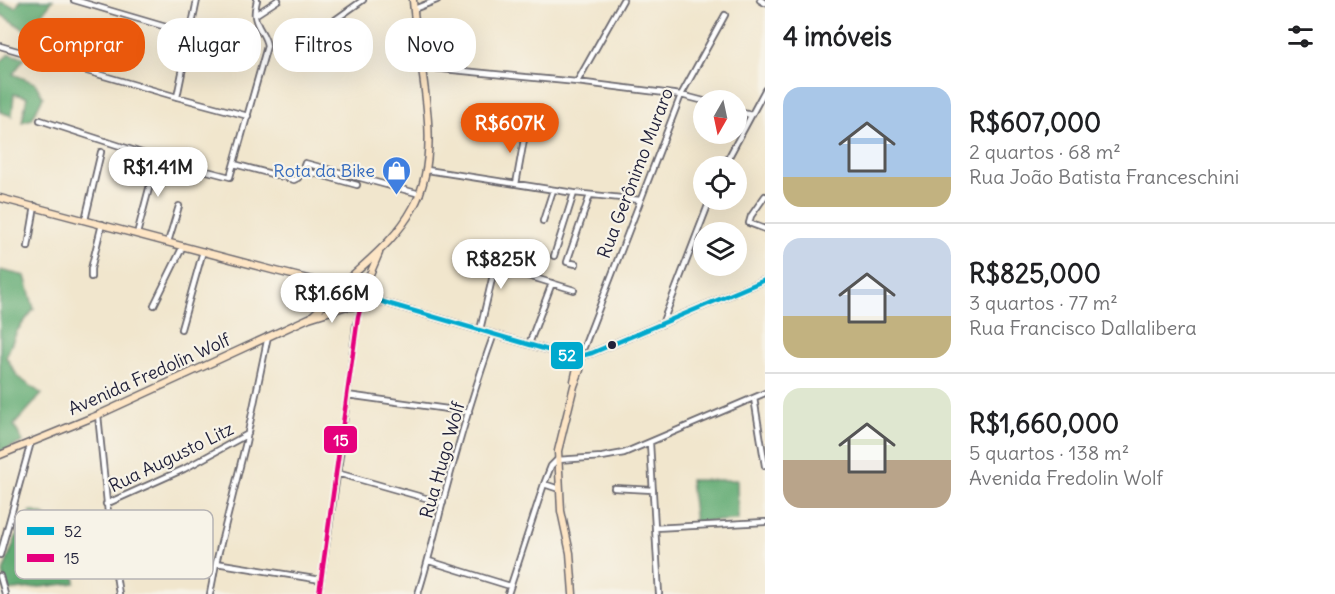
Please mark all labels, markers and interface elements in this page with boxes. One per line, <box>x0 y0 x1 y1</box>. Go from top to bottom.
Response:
chip: Comprar <box>18 18 145 72</box>
chip: Alugar <box>157 18 261 72</box>
chip: Filtros <box>273 18 373 72</box>
chip: Novo <box>385 18 476 72</box>
text: 4 imóveis <box>783 20 892 53</box>
icon: filters <box>1284 20 1317 53</box>
street label: Rua Gerônimo Muraro <box>592 85 678 261</box>
north arrow <box>693 90 747 144</box>
map controls <box>693 90 747 276</box>
pin: R$607K <box>461 103 559 154</box>
text: R$607,000 <box>969 106 1101 139</box>
text: R$607K <box>475 110 545 135</box>
icon: home <box>831 111 903 183</box>
text: 2 quartos · 68 m² <box>969 139 1121 164</box>
pin: R$1.41M <box>103 147 213 198</box>
text: R$1.41M <box>123 154 193 179</box>
shop icon: Rota da Bike <box>380 154 412 196</box>
button: locate <box>693 156 747 210</box>
place label: Rota da Bike <box>273 159 375 182</box>
text: Rua João Batista Franceschini <box>969 164 1239 189</box>
button: layers <box>693 222 747 276</box>
pin: R$825K <box>452 239 550 290</box>
text: R$825K <box>466 246 536 271</box>
text: R$825,000 <box>969 257 1101 290</box>
icon: home <box>831 262 903 334</box>
pin: R$1.66M <box>277 273 387 324</box>
text: R$1.66M <box>295 280 369 305</box>
text: 3 quartos · 77 m² <box>969 290 1118 315</box>
text: Rua Francisco Dallalibera <box>969 315 1197 340</box>
street label: Avenida Fredolin Wolf <box>65 328 234 420</box>
unlabelled marker <box>606 339 618 351</box>
line badge: 52 <box>550 341 584 370</box>
text: 52 <box>558 345 576 365</box>
street label: Rua Hugo Wolf <box>414 398 470 521</box>
text: R$1,660,000 <box>969 407 1119 440</box>
icon: home <box>831 412 903 484</box>
street label: Rua Augusto Litz <box>105 417 238 497</box>
line badge: 15 <box>323 425 358 454</box>
text: 15 <box>333 430 349 450</box>
text: 5 quartos · 138 m² <box>969 440 1129 465</box>
text: Avenida Fredolin Wolf <box>969 465 1163 490</box>
legend <box>15 510 213 579</box>
text: 52 <box>64 521 82 541</box>
text: 15 <box>64 548 80 568</box>

